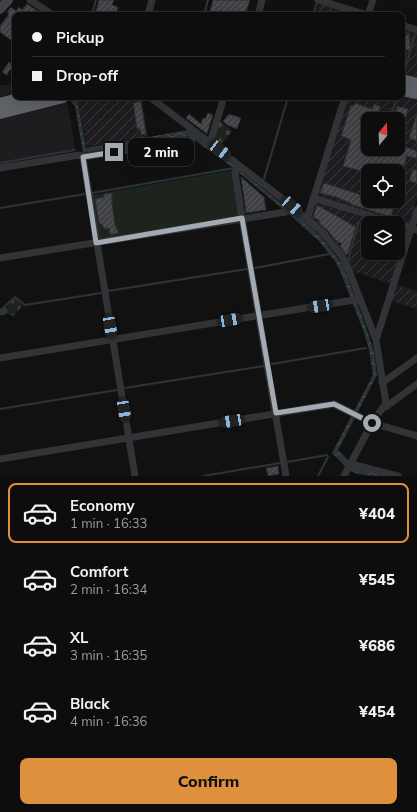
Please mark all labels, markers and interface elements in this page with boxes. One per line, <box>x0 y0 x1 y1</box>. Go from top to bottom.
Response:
text: Pickup <box>56 28 104 47</box>
text: Drop-off <box>56 66 118 85</box>
north arrow <box>361 112 405 156</box>
map controls <box>361 112 405 260</box>
callout: 2 min <box>128 138 194 166</box>
car <box>207 138 233 162</box>
route end <box>105 143 123 161</box>
text: 2 min <box>144 144 178 160</box>
button: locate <box>361 164 405 208</box>
car <box>279 194 305 218</box>
button: layers <box>361 216 405 260</box>
car <box>307 298 333 314</box>
car <box>217 312 243 328</box>
car <box>102 313 118 339</box>
car <box>116 397 132 423</box>
car <box>219 413 245 429</box>
route start <box>363 414 381 432</box>
icon: car <box>22 495 58 531</box>
text: Economy <box>70 496 135 515</box>
text: ¥404 <box>359 504 395 523</box>
text: 1 min · 16:33 <box>70 515 147 531</box>
icon: car <box>22 561 58 597</box>
text: Comfort <box>70 562 128 581</box>
text: ¥545 <box>359 570 395 589</box>
text: 2 min · 16:34 <box>70 581 147 597</box>
icon: car <box>22 627 58 663</box>
text: XL <box>70 628 88 647</box>
text: ¥686 <box>359 636 395 655</box>
text: 3 min · 16:35 <box>70 647 147 663</box>
icon: car <box>22 693 58 729</box>
text: Black <box>70 694 109 713</box>
text: ¥454 <box>359 702 395 721</box>
text: 4 min · 16:36 <box>70 713 147 729</box>
button: Confirm <box>20 758 397 804</box>

